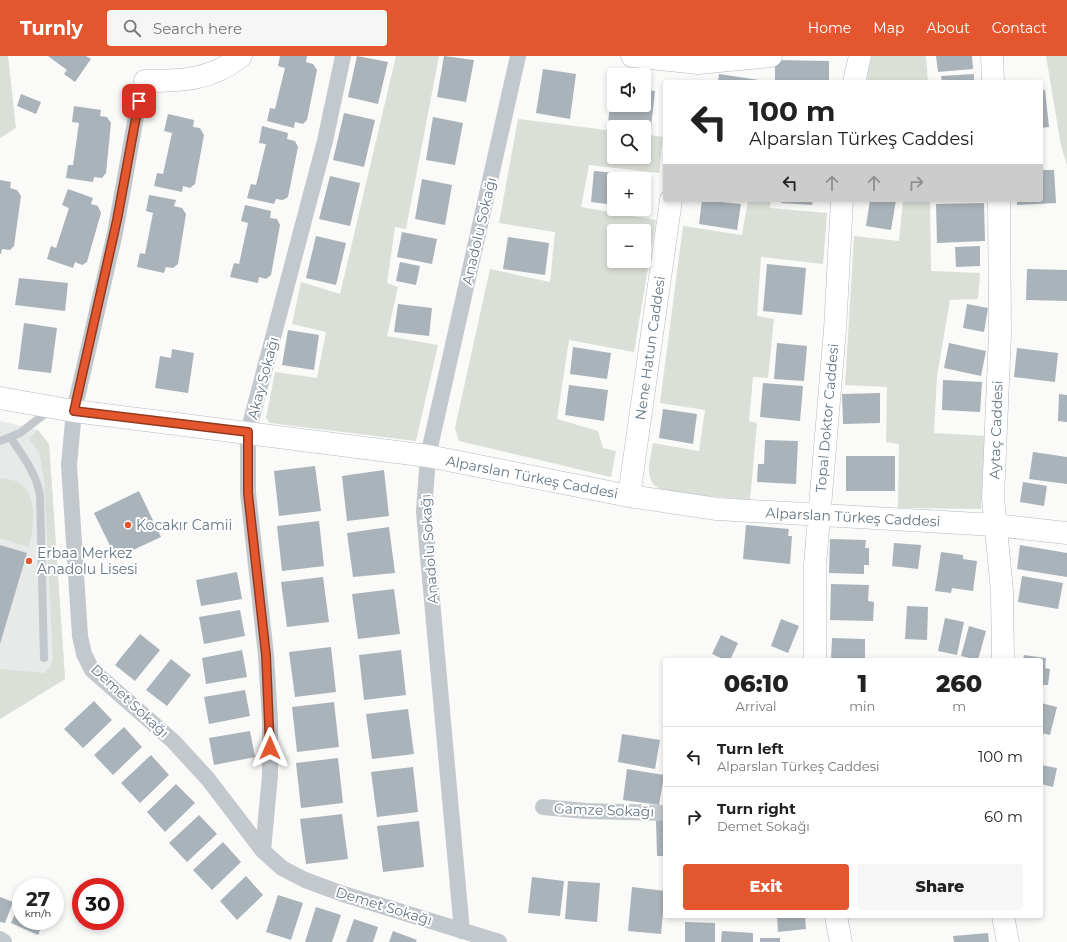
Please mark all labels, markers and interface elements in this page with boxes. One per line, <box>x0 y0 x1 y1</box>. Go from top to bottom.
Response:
search box <box>107 10 387 46</box>
text: Turnly <box>20 17 83 40</box>
icon: search <box>121 17 143 39</box>
text: Search here <box>153 19 242 38</box>
text: Home <box>808 19 851 37</box>
text: Map <box>873 19 904 37</box>
text: About <box>926 19 970 37</box>
text: Contact <box>992 19 1047 37</box>
map controls <box>607 68 651 268</box>
button: sound <box>607 68 651 112</box>
pin <box>122 84 156 118</box>
icon: arrive <box>128 90 150 112</box>
text: 100 m <box>749 94 835 128</box>
icon: left <box>683 96 735 148</box>
button: search <box>607 120 651 164</box>
text: Alparslan Türkeş Caddesi <box>749 128 974 150</box>
button: + <box>607 172 651 216</box>
icon: left <box>779 172 801 194</box>
icon: ahead <box>821 172 843 194</box>
icon: ahead <box>863 172 885 194</box>
icon: right <box>905 172 927 194</box>
street label: Anadolu Sokağı <box>458 175 500 287</box>
button: − <box>607 224 651 268</box>
street label: Nene Hatun Caddesi <box>631 275 669 421</box>
street label: Akay Sokağı <box>243 335 283 421</box>
street label: Topal Doktor Caddesi <box>812 343 842 493</box>
street label: Aytaç Caddesi <box>985 380 1007 480</box>
street label: Alparslan Türkeş Caddesi <box>444 451 620 503</box>
street label: Anadolu Sokağı <box>416 493 442 605</box>
street label: Alparslan Türkeş Caddesi <box>765 503 941 531</box>
place label: Kocakır Camii <box>136 516 232 534</box>
marker: Kocakır Camii <box>123 520 133 530</box>
place label: Erbaa Merkez Anadolu Lisesi <box>37 544 138 578</box>
marker: Erbaa Merkez Anadolu Lisesi <box>24 556 34 566</box>
street label: Demet Sokağı <box>87 660 173 742</box>
text: 06:10 <box>724 669 789 698</box>
text: 1 <box>857 669 867 698</box>
text: 260 <box>936 669 982 698</box>
text: Arrival <box>736 698 777 714</box>
text: min <box>849 698 875 714</box>
text: m <box>952 698 966 714</box>
position arrow <box>249 727 291 769</box>
text: Turn left <box>717 739 784 758</box>
icon: left <box>683 746 705 768</box>
text: 100 m <box>978 747 1023 766</box>
text: Alparslan Türkeş Caddesi <box>717 758 880 774</box>
street label: Gamze Sokağı <box>554 799 654 821</box>
text: Turn right <box>717 799 796 818</box>
icon: right <box>683 806 705 828</box>
text: 60 m <box>984 807 1023 826</box>
text: Demet Sokağı <box>717 818 810 834</box>
button: Exit <box>683 864 849 910</box>
button: Share <box>857 864 1023 910</box>
speed limit sign: 30 <box>72 878 124 930</box>
street label: Demet Sokağı <box>334 883 434 929</box>
text: 27 <box>26 887 50 911</box>
text: km/h <box>25 907 51 920</box>

